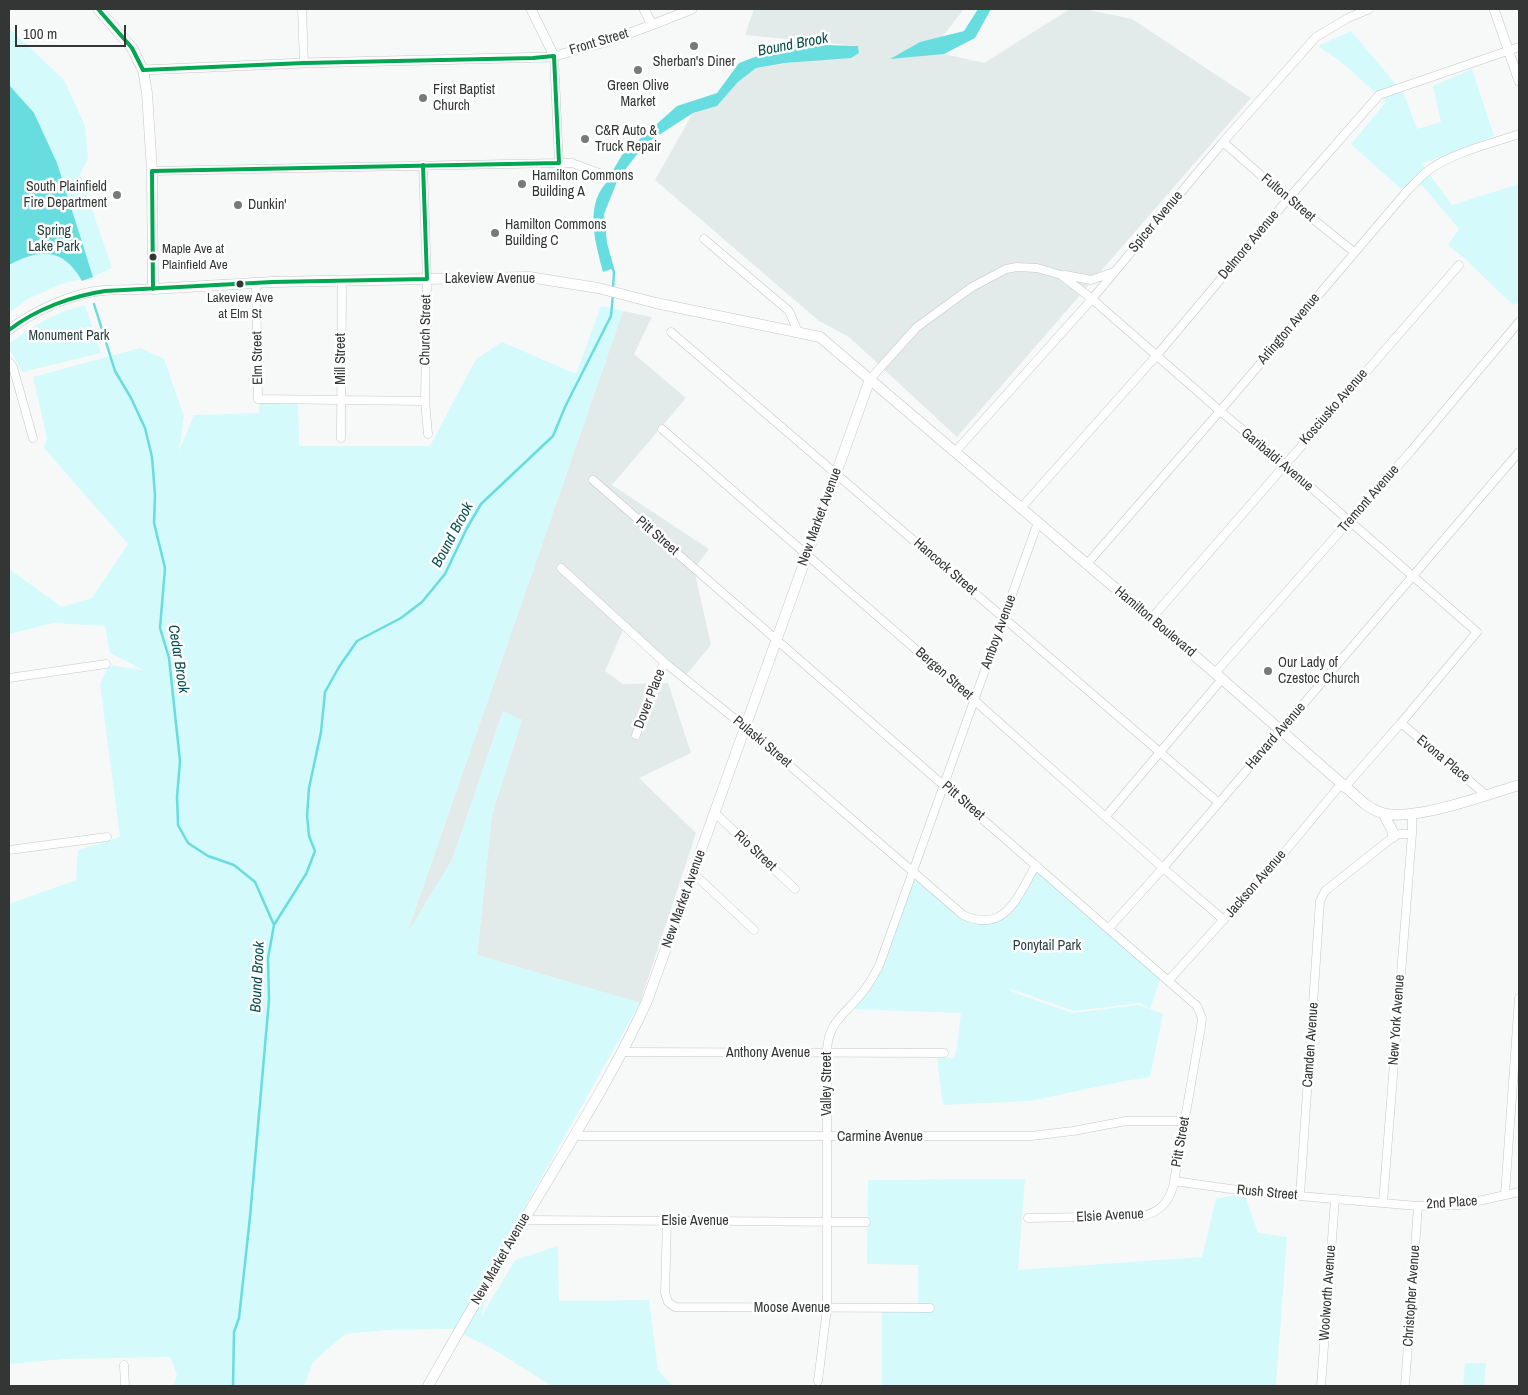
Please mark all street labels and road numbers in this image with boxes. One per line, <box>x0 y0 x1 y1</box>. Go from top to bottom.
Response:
street label: Front Street <box>568 25 630 59</box>
street label: Fulton Street <box>1257 170 1319 226</box>
street label: Spicer Avenue <box>1125 188 1187 256</box>
street label: Delmore Avenue <box>1215 207 1283 283</box>
street label: Lakeview Avenue <box>445 271 535 287</box>
street label: Arlington Avenue <box>1254 290 1324 368</box>
street label: Church Street <box>417 294 435 366</box>
street label: Elm Street <box>249 331 267 385</box>
street label: Mill Street <box>333 333 349 385</box>
street label: Kosciusko Avenue <box>1297 366 1371 448</box>
street label: Garibaldi Avenue <box>1237 425 1317 495</box>
street label: Tremont Avenue <box>1335 462 1403 536</box>
street label: New Market Avenue <box>794 466 846 568</box>
street label: Pitt Street <box>632 513 682 559</box>
street label: Hancock Street <box>910 535 980 599</box>
street label: Hamilton Boulevard <box>1111 583 1199 661</box>
street label: Amboy Avenue <box>978 593 1020 671</box>
street label: Bergen Street <box>912 644 976 704</box>
street label: Dover Place <box>631 667 669 731</box>
street label: Harvard Avenue <box>1243 699 1309 773</box>
street label: Pulaski Street <box>729 713 795 771</box>
street label: Evona Place <box>1413 732 1473 786</box>
street label: Pitt Street <box>938 778 988 824</box>
street label: Rio Street <box>730 827 780 875</box>
street label: Jackson Avenue <box>1222 847 1290 921</box>
street label: New Market Avenue <box>658 848 710 950</box>
street label: New York Avenue <box>1385 974 1409 1066</box>
street label: Camden Avenue <box>1300 1002 1322 1088</box>
street label: Anthony Avenue <box>726 1045 810 1061</box>
street label: Valley Street <box>819 1052 835 1116</box>
street label: Pitt Street <box>1168 1115 1194 1169</box>
street label: Carmine Avenue <box>837 1129 923 1145</box>
street label: Rush Street <box>1236 1182 1298 1204</box>
street label: 2nd Place <box>1426 1193 1478 1213</box>
street label: Elsie Avenue <box>1076 1206 1144 1226</box>
street label: New Market Avenue <box>468 1210 534 1308</box>
street label: Elsie Avenue <box>661 1213 729 1229</box>
street label: Woolworth Avenue <box>1316 1245 1340 1341</box>
street label: Christopher Avenue <box>1400 1245 1424 1347</box>
street label: Moose Avenue <box>754 1300 830 1316</box>

